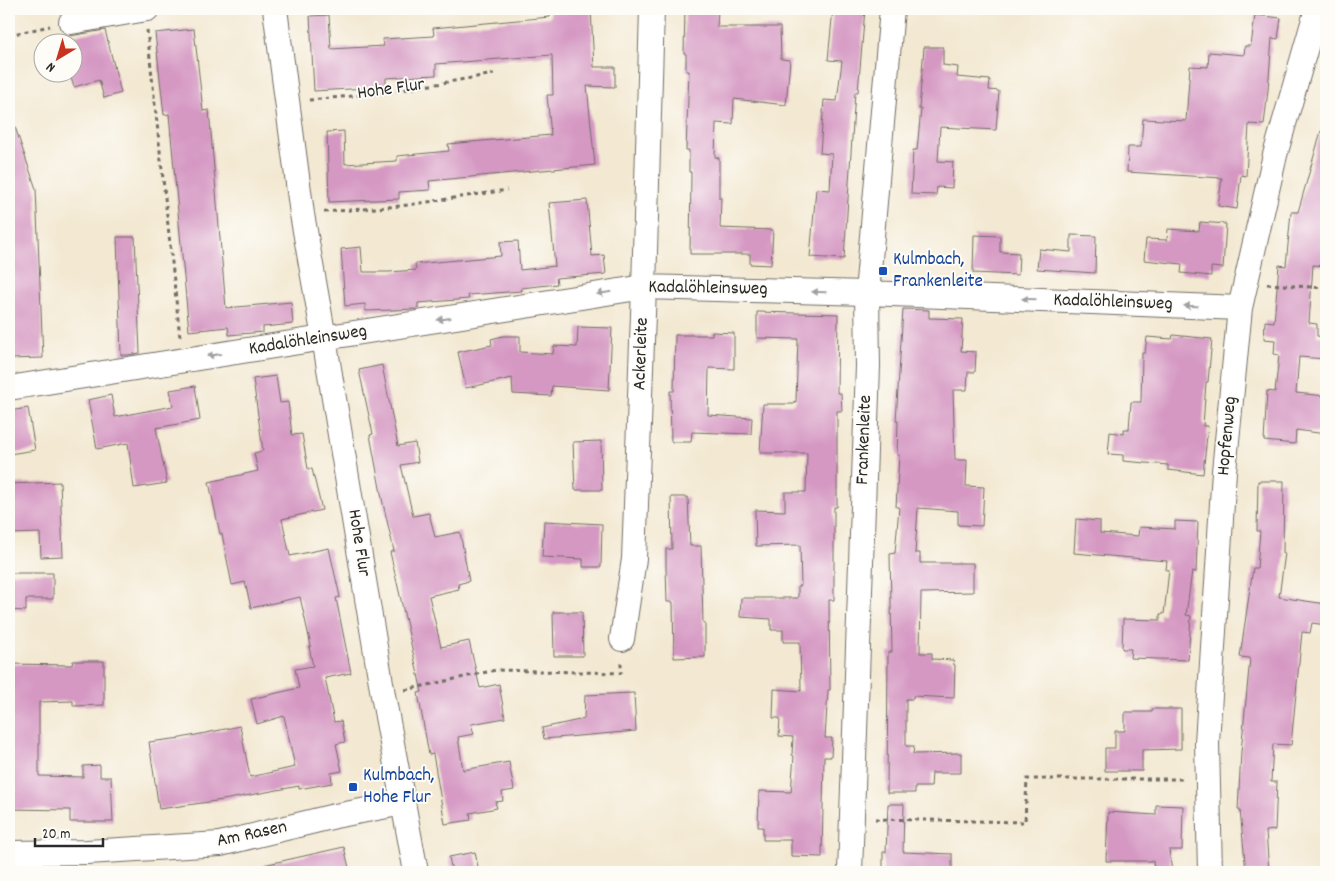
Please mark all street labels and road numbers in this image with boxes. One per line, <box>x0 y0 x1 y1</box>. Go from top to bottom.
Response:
street label: Hohe Flur <box>356 72 426 108</box>
street label: Kadalöhleinsweg <box>648 274 768 304</box>
street label: Kadalöhleinsweg <box>1053 287 1173 319</box>
street label: Ackerleite <box>627 317 657 391</box>
street label: Kadalöhleinsweg <box>247 318 369 364</box>
street label: Frankenleite <box>850 395 880 485</box>
street label: Hopfenweg <box>1211 395 1245 477</box>
street label: Hohe Flur <box>339 507 377 579</box>
street label: Am Rasen <box>214 814 290 856</box>

